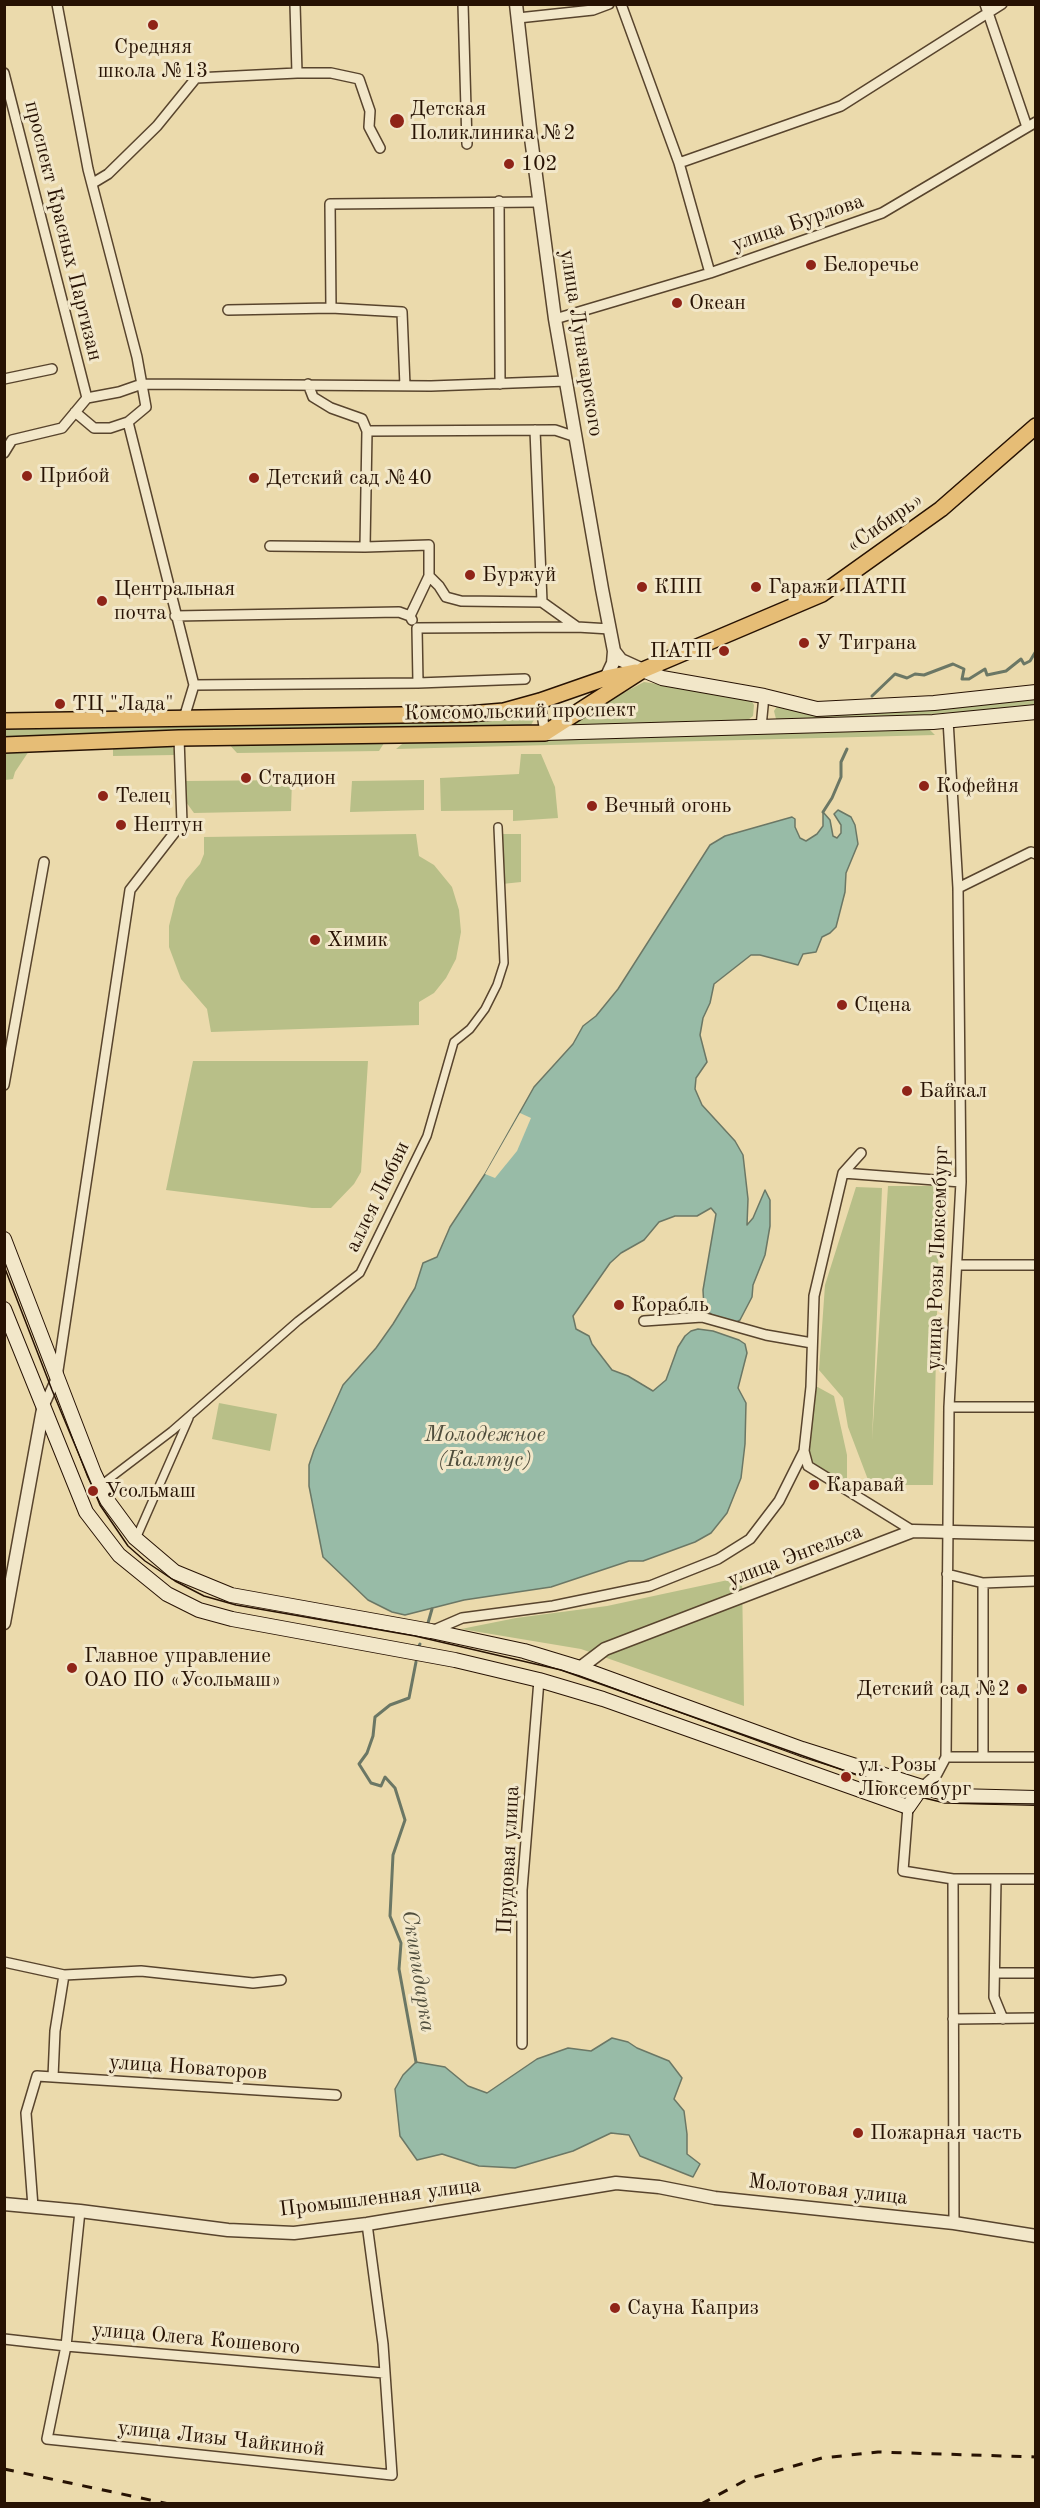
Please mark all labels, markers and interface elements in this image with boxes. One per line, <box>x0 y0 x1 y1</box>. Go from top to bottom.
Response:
marker: Средняя школа №13 <box>146 18 160 32</box>
place label: Средняя школа №13 <box>98 34 208 84</box>
place label: Детская Поликлиника №2 <box>410 96 575 146</box>
street label: проспект Красных Партизан <box>18 98 108 364</box>
marker: Детская Поликлиника №2 <box>388 112 406 130</box>
place label: 102 <box>521 151 558 177</box>
marker: 102 <box>502 157 516 171</box>
street label: улица Бурлова <box>729 189 867 257</box>
street label: улица Луначарского <box>554 248 608 438</box>
place label: Белоречье <box>823 252 919 278</box>
marker: Белоречье <box>804 258 818 272</box>
place label: Океан <box>689 290 746 316</box>
marker: Океан <box>670 296 684 310</box>
place label: Прибой <box>39 463 110 489</box>
place label: Детский сад №40 <box>266 465 432 491</box>
marker: Прибой <box>20 469 34 483</box>
marker: Детский сад №40 <box>247 471 261 485</box>
street label: «Сибирь» <box>842 487 928 559</box>
place label: Буржуй <box>482 562 556 588</box>
marker: Буржуй <box>463 568 477 582</box>
place label: КПП <box>654 574 702 600</box>
place label: Гаражи ПАТП <box>768 574 907 600</box>
place label: Центральная почта <box>114 576 235 626</box>
marker: КПП <box>635 580 649 594</box>
marker: Гаражи ПАТП <box>749 580 763 594</box>
marker: Центральная почта <box>95 594 109 608</box>
place label: У Тиграна <box>816 630 917 656</box>
marker: У Тиграна <box>797 636 811 650</box>
place label: ПАТП <box>650 638 712 664</box>
marker: ПАТП <box>717 644 731 658</box>
place label: ТЦ "Лада" <box>72 691 174 717</box>
marker: ТЦ "Лада" <box>53 697 67 711</box>
street label: Комсомольский проспект <box>404 697 636 727</box>
place label: Стадион <box>258 765 336 791</box>
marker: Стадион <box>239 771 253 785</box>
place label: Кофейня <box>936 773 1019 799</box>
marker: Кофейня <box>917 779 931 793</box>
place label: Телец <box>115 783 170 809</box>
marker: Телец <box>96 789 110 803</box>
place label: Вечный огонь <box>604 793 731 819</box>
marker: Вечный огонь <box>585 799 599 813</box>
place label: Нептун <box>133 812 203 838</box>
marker: Нептун <box>114 818 128 832</box>
place label: Химик <box>327 927 388 953</box>
marker: Химик <box>308 933 322 947</box>
place label: Сцена <box>854 992 911 1018</box>
marker: Сцена <box>835 998 849 1012</box>
place label: Байкал <box>919 1078 987 1104</box>
marker: Байкал <box>900 1084 914 1098</box>
street label: аллея Любви <box>340 1138 416 1256</box>
street label: улица Розы Люксембург <box>921 1145 955 1371</box>
place label: Корабль <box>631 1292 709 1318</box>
marker: Корабль <box>612 1298 626 1312</box>
water label: Молодежное (Калтус) <box>425 1422 545 1474</box>
place label: Каравай <box>826 1472 905 1498</box>
place label: Усольмаш <box>105 1478 196 1504</box>
marker: Каравай <box>807 1478 821 1492</box>
marker: Усольмаш <box>86 1484 100 1498</box>
street label: улица Энгельса <box>724 1519 866 1593</box>
place label: Главное управление ОАО ПО «Усольмаш» <box>84 1643 281 1693</box>
marker: Главное управление ОАО ПО «Усольмаш» <box>65 1661 79 1675</box>
place label: Детский сад №2 <box>856 1676 1010 1702</box>
marker: Детский сад №2 <box>1015 1682 1029 1696</box>
place label: ул. Розы Люксембург <box>858 1752 971 1802</box>
marker: ул. Розы Люксембург <box>839 1770 853 1784</box>
street label: Прудовая улица <box>493 1785 525 1935</box>
water label: Скипидарка <box>395 1908 441 2034</box>
street label: улица Новаторов <box>108 2050 268 2086</box>
place label: Пожарная часть <box>870 2120 1022 2146</box>
marker: Пожарная часть <box>851 2126 865 2140</box>
street label: Молотовая улица <box>747 2169 909 2211</box>
street label: Промышленная улица <box>278 2173 482 2223</box>
place label: Сауна Каприз <box>627 2295 759 2321</box>
marker: Сауна Каприз <box>608 2301 622 2315</box>
street label: улица Олега Кошевого <box>91 2317 301 2361</box>
street label: улица Лизы Чайкиной <box>116 2416 326 2462</box>

